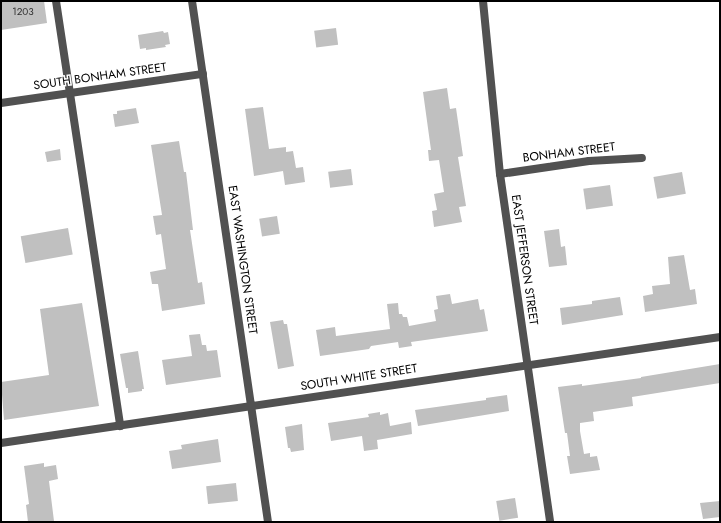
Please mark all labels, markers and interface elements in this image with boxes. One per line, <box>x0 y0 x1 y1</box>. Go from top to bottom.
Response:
house number: 1203 <box>12 6 34 18</box>
street label: SOUTH BONHAM STREET <box>33 61 167 93</box>
street label: BONHAM STREET <box>522 140 616 166</box>
street label: EAST WASHINGTON STREET <box>224 185 260 335</box>
street label: EAST JEFFERSON STREET <box>508 194 540 326</box>
street label: SOUTH WHITE STREET <box>300 362 418 394</box>

